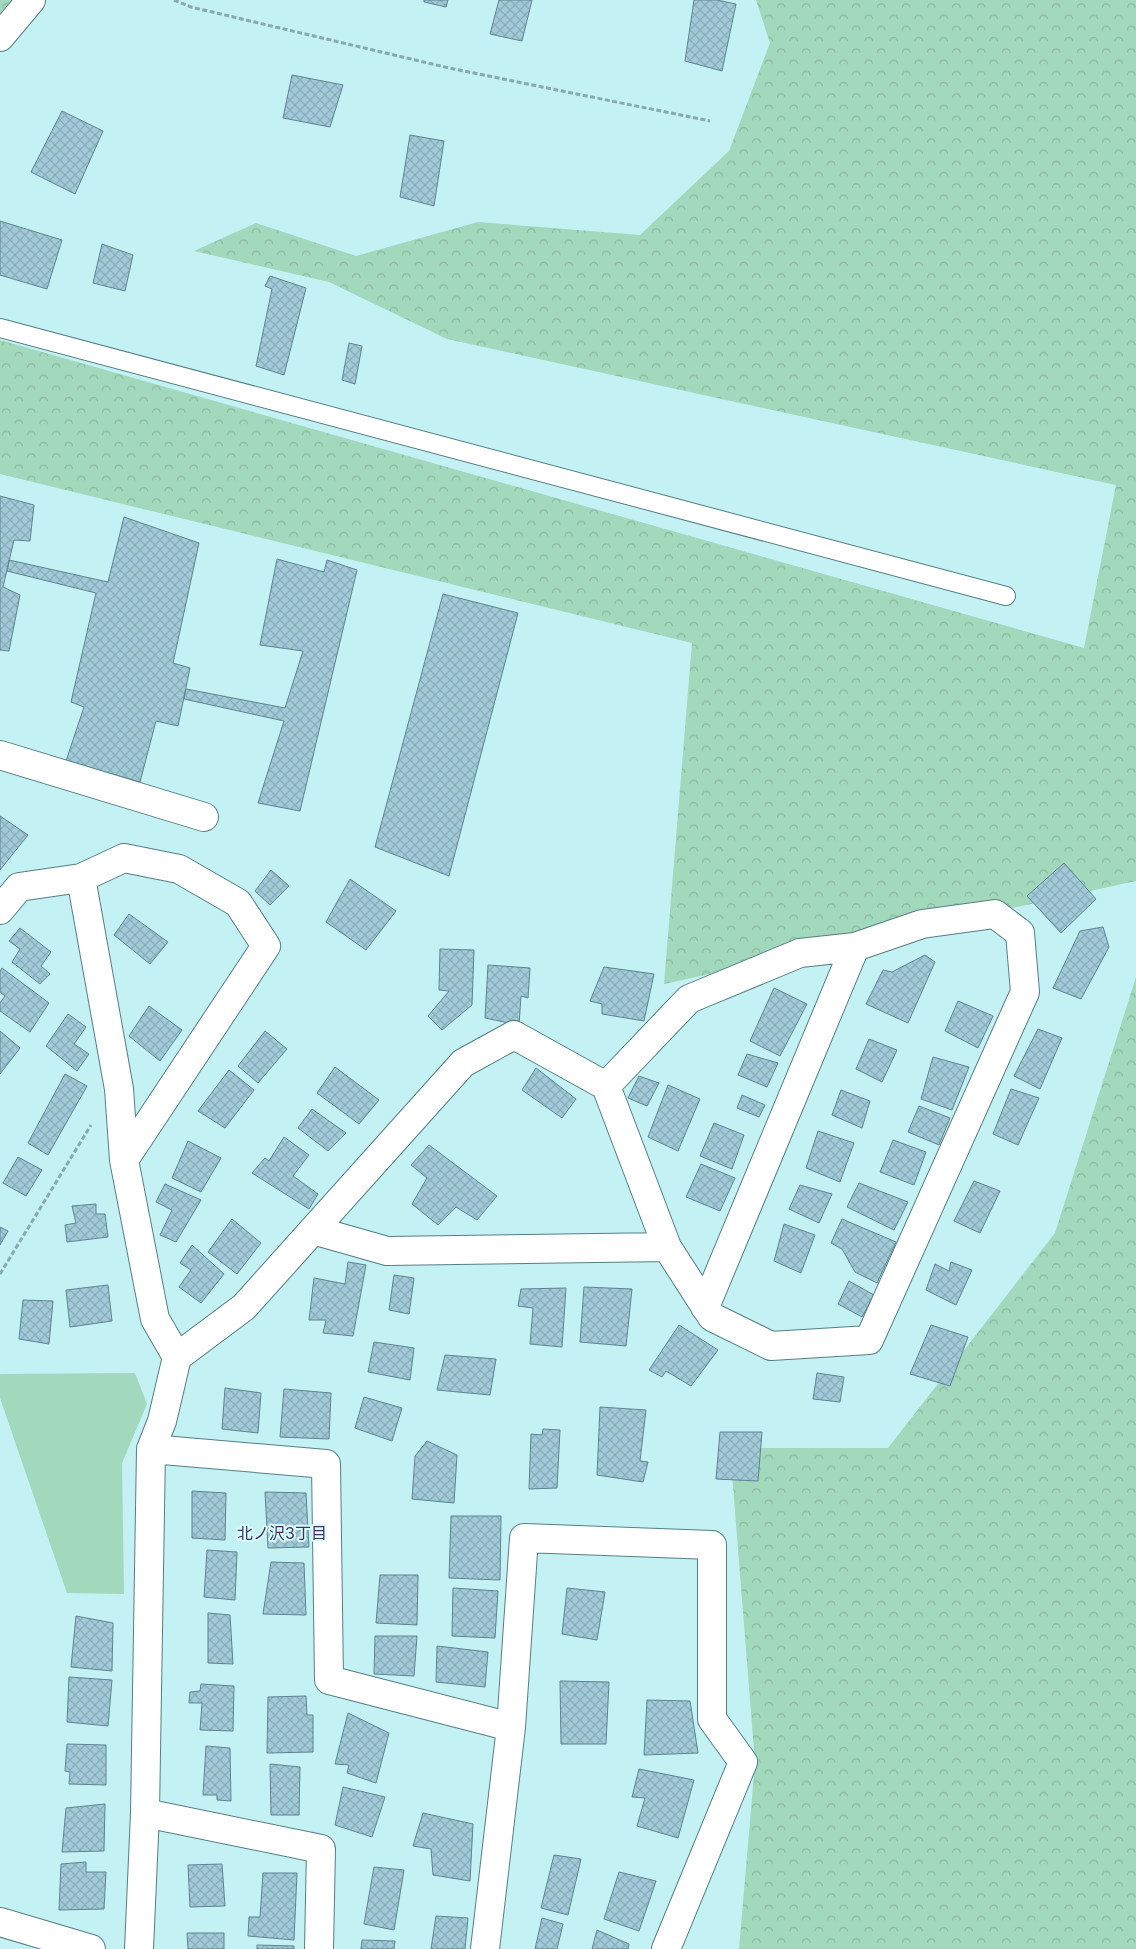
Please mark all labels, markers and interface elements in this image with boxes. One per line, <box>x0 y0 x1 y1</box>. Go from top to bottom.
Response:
district label: 北ノ沢3丁目 <box>237 1523 327 1543</box>

